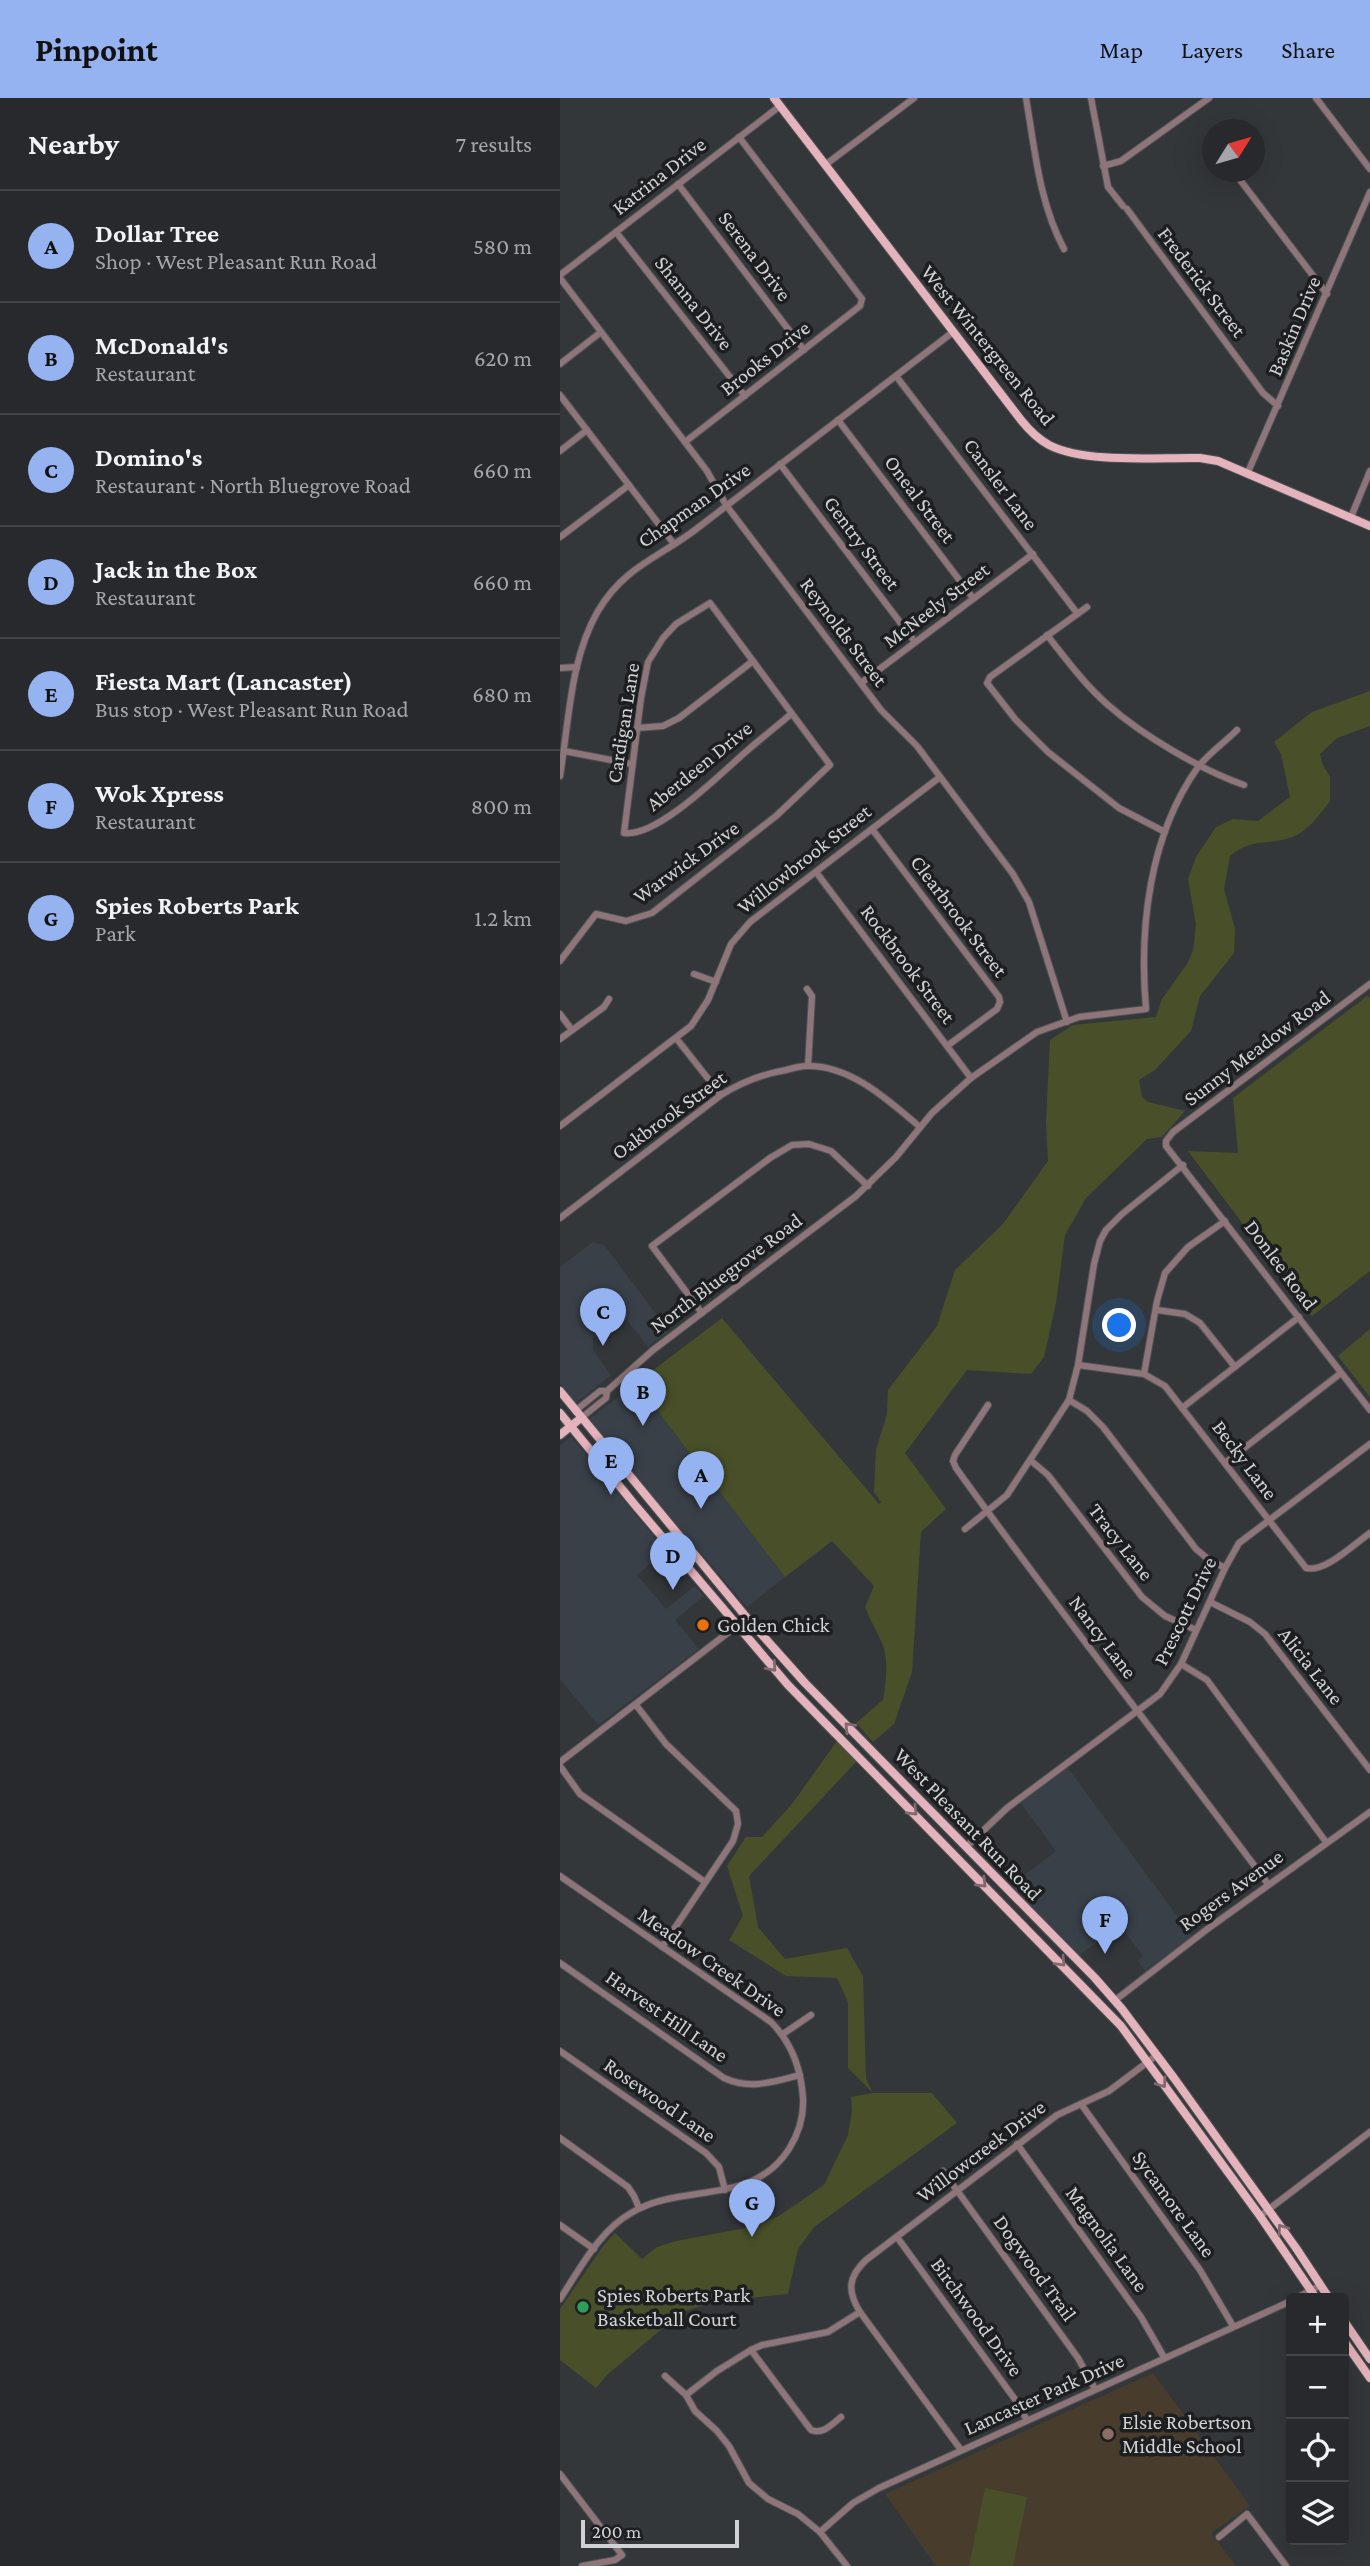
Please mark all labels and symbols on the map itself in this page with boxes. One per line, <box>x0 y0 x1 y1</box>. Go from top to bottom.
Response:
north arrow <box>1202 119 1265 182</box>
street label: Katrina Drive <box>607 132 711 220</box>
street label: Serena Drive <box>714 206 796 306</box>
street label: Frederick Street <box>1153 222 1252 343</box>
street label: Shanna Drive <box>650 251 738 355</box>
street label: West Wintergreen Road <box>916 260 1060 430</box>
street label: Baskin Drive <box>1262 273 1326 379</box>
street label: Brooks Drive <box>715 316 815 400</box>
street label: Cansler Lane <box>959 433 1043 535</box>
street label: Oneal Street <box>879 451 961 548</box>
street label: Chapman Drive <box>633 457 755 553</box>
street label: Gentry Street <box>819 491 906 595</box>
street label: McNeely Street <box>878 557 995 653</box>
street label: Reynolds Street <box>795 573 893 692</box>
street label: Cardigan Lane <box>602 661 644 785</box>
street label: Aberdeen Drive <box>641 716 757 816</box>
street label: Willowbrook Street <box>732 799 876 919</box>
street label: Warwick Drive <box>628 816 744 908</box>
street label: Clearbrook Street <box>905 850 1013 982</box>
street label: Rockbrook Street <box>856 900 961 1029</box>
street label: Sunny Meadow Road <box>1179 985 1335 1111</box>
street label: Oakbrook Street <box>607 1065 732 1165</box>
street label: North Bluegrove Road <box>645 1208 807 1338</box>
street label: Donlee Road <box>1239 1215 1323 1315</box>
pin: C <box>580 1288 626 1346</box>
your location <box>1102 1308 1136 1342</box>
pin: B <box>620 1368 666 1426</box>
street label: Becky Lane <box>1207 1415 1283 1505</box>
pin: E <box>588 1437 634 1495</box>
pin: A <box>678 1451 724 1509</box>
street label: Tracy Lane <box>1083 1499 1159 1585</box>
pin: D <box>650 1532 696 1590</box>
street label: Prescott Drive <box>1148 1553 1222 1669</box>
street label: Nancy Lane <box>1064 1591 1142 1683</box>
place label: Golden Chick <box>717 1613 830 1637</box>
marker: Golden Chick <box>695 1617 711 1633</box>
street label: Alicia Lane <box>1273 1623 1349 1709</box>
one-way arrow <box>764 1659 776 1672</box>
one-way arrow <box>845 1723 857 1735</box>
street label: West Pleasant Run Road <box>889 1743 1047 1905</box>
one-way arrow <box>904 1803 917 1816</box>
street label: Rogers Avenue <box>1174 1844 1288 1936</box>
one-way arrow <box>974 1874 987 1887</box>
pin: F <box>1082 1896 1128 1954</box>
street label: Meadow Creek Drive <box>634 1902 790 2022</box>
one-way arrow <box>1052 1954 1065 1967</box>
street label: Harvest Hill Lane <box>601 1965 733 2067</box>
street label: Rosewood Lane <box>599 2053 721 2147</box>
one-way arrow <box>1154 2075 1167 2088</box>
street label: Willowcreek Drive <box>912 2095 1050 2207</box>
street label: Sycamore Lane <box>1127 2146 1221 2262</box>
pin: G <box>729 2179 775 2237</box>
street label: Magnolia Lane <box>1061 2182 1153 2296</box>
street label: Dogwood Trail <box>989 2210 1081 2326</box>
one-way arrow <box>1278 2224 1291 2237</box>
street label: Birchwood Drive <box>926 2253 1028 2381</box>
place label: Spies Roberts Park Basketball Court <box>597 2283 750 2331</box>
marker: Spies Roberts Park Basketball Court <box>575 2299 591 2315</box>
street label: Lancaster Park Drive <box>960 2348 1128 2440</box>
place label: Elsie Robertson Middle School <box>1122 2410 1252 2458</box>
marker: Elsie Robertson Middle School <box>1100 2426 1116 2442</box>
scale bar <box>581 2517 738 2549</box>

